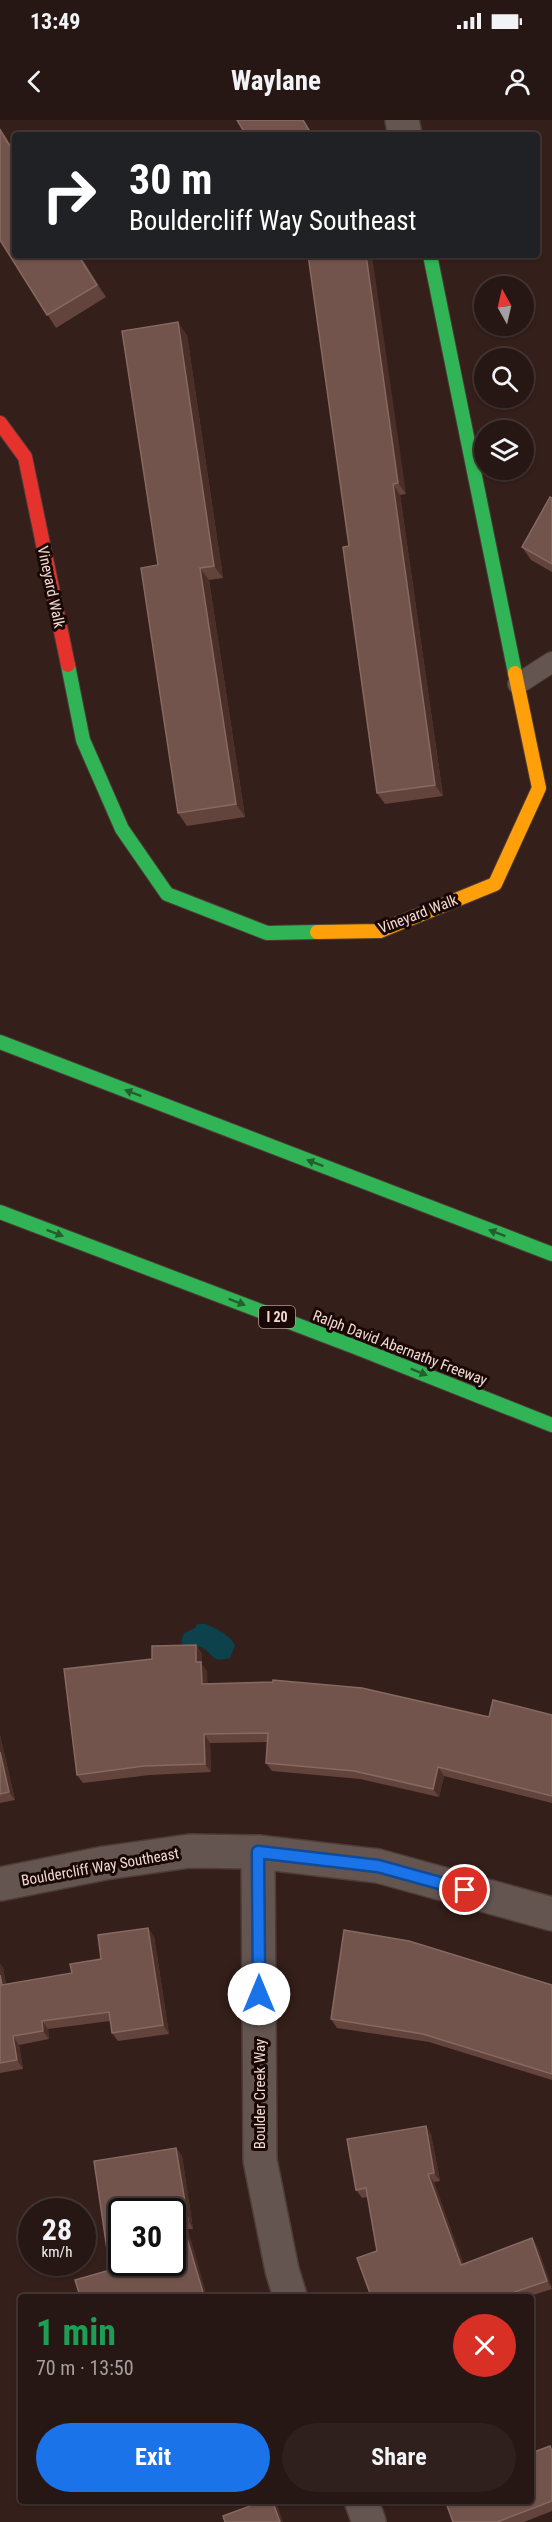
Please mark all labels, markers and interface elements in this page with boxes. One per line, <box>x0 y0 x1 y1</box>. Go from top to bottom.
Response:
text: 13:49 <box>30 9 81 34</box>
icon: back <box>18 65 51 98</box>
text: Waylane <box>231 65 321 97</box>
icon: person <box>501 65 534 98</box>
text: 30 m <box>129 155 212 204</box>
icon: right <box>30 156 108 234</box>
text: Bouldercliff Way Southeast <box>129 205 417 237</box>
north arrow <box>474 276 534 336</box>
map controls <box>474 276 534 480</box>
button: search <box>474 348 534 408</box>
button: layers <box>474 420 534 480</box>
street label: Vineyard Walk <box>34 544 69 630</box>
street label: Vineyard Walk <box>376 891 460 937</box>
one-way arrow <box>124 1088 142 1098</box>
one-way arrow <box>306 1158 324 1168</box>
one-way arrow <box>488 1228 506 1238</box>
one-way arrow <box>46 1229 64 1238</box>
one-way arrow <box>228 1298 246 1308</box>
road number: I 20 <box>259 1306 295 1328</box>
street label: Ralph David Abernathy Freeway <box>310 1306 490 1390</box>
one-way arrow <box>410 1368 428 1377</box>
street label: Bouldercliff Way Southeast <box>20 1844 180 1890</box>
pin <box>439 1864 490 1915</box>
icon: arrive <box>448 1873 481 1906</box>
position arrow <box>227 1962 291 2026</box>
street label: Boulder Creek Way <box>251 2039 269 2149</box>
speed limit sign: 30 <box>108 2198 186 2276</box>
text: 28 <box>42 2212 72 2247</box>
text: km/h <box>42 2243 72 2261</box>
text: 1 min <box>36 2312 116 2354</box>
button: close <box>453 2314 516 2377</box>
text: 70 m · 13:50 <box>36 2356 134 2380</box>
button: Exit <box>36 2423 270 2492</box>
button: Share <box>282 2423 516 2492</box>

